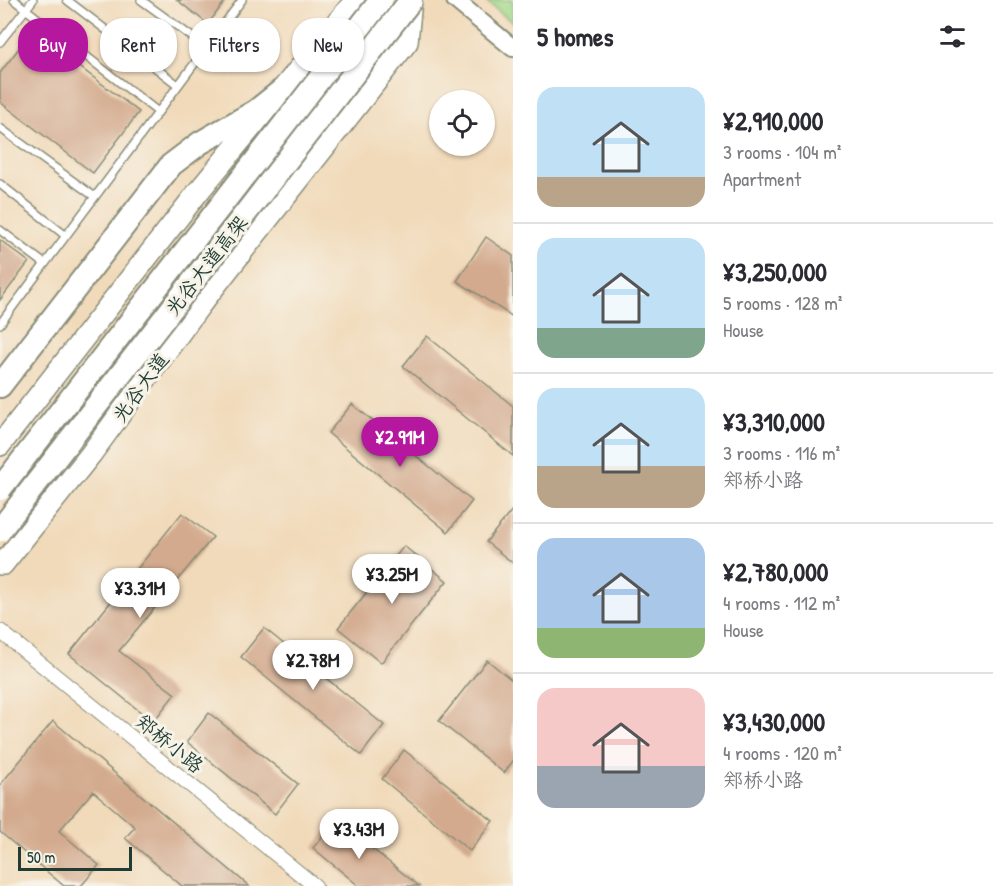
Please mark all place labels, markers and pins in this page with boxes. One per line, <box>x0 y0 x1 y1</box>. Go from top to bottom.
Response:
pin: ¥2.91M <box>351 417 449 468</box>
pin: ¥3.25M <box>343 554 441 605</box>
pin: ¥3.31M <box>91 568 189 619</box>
pin: ¥2.78M <box>264 640 362 691</box>
pin: ¥3.43M <box>310 809 408 860</box>

